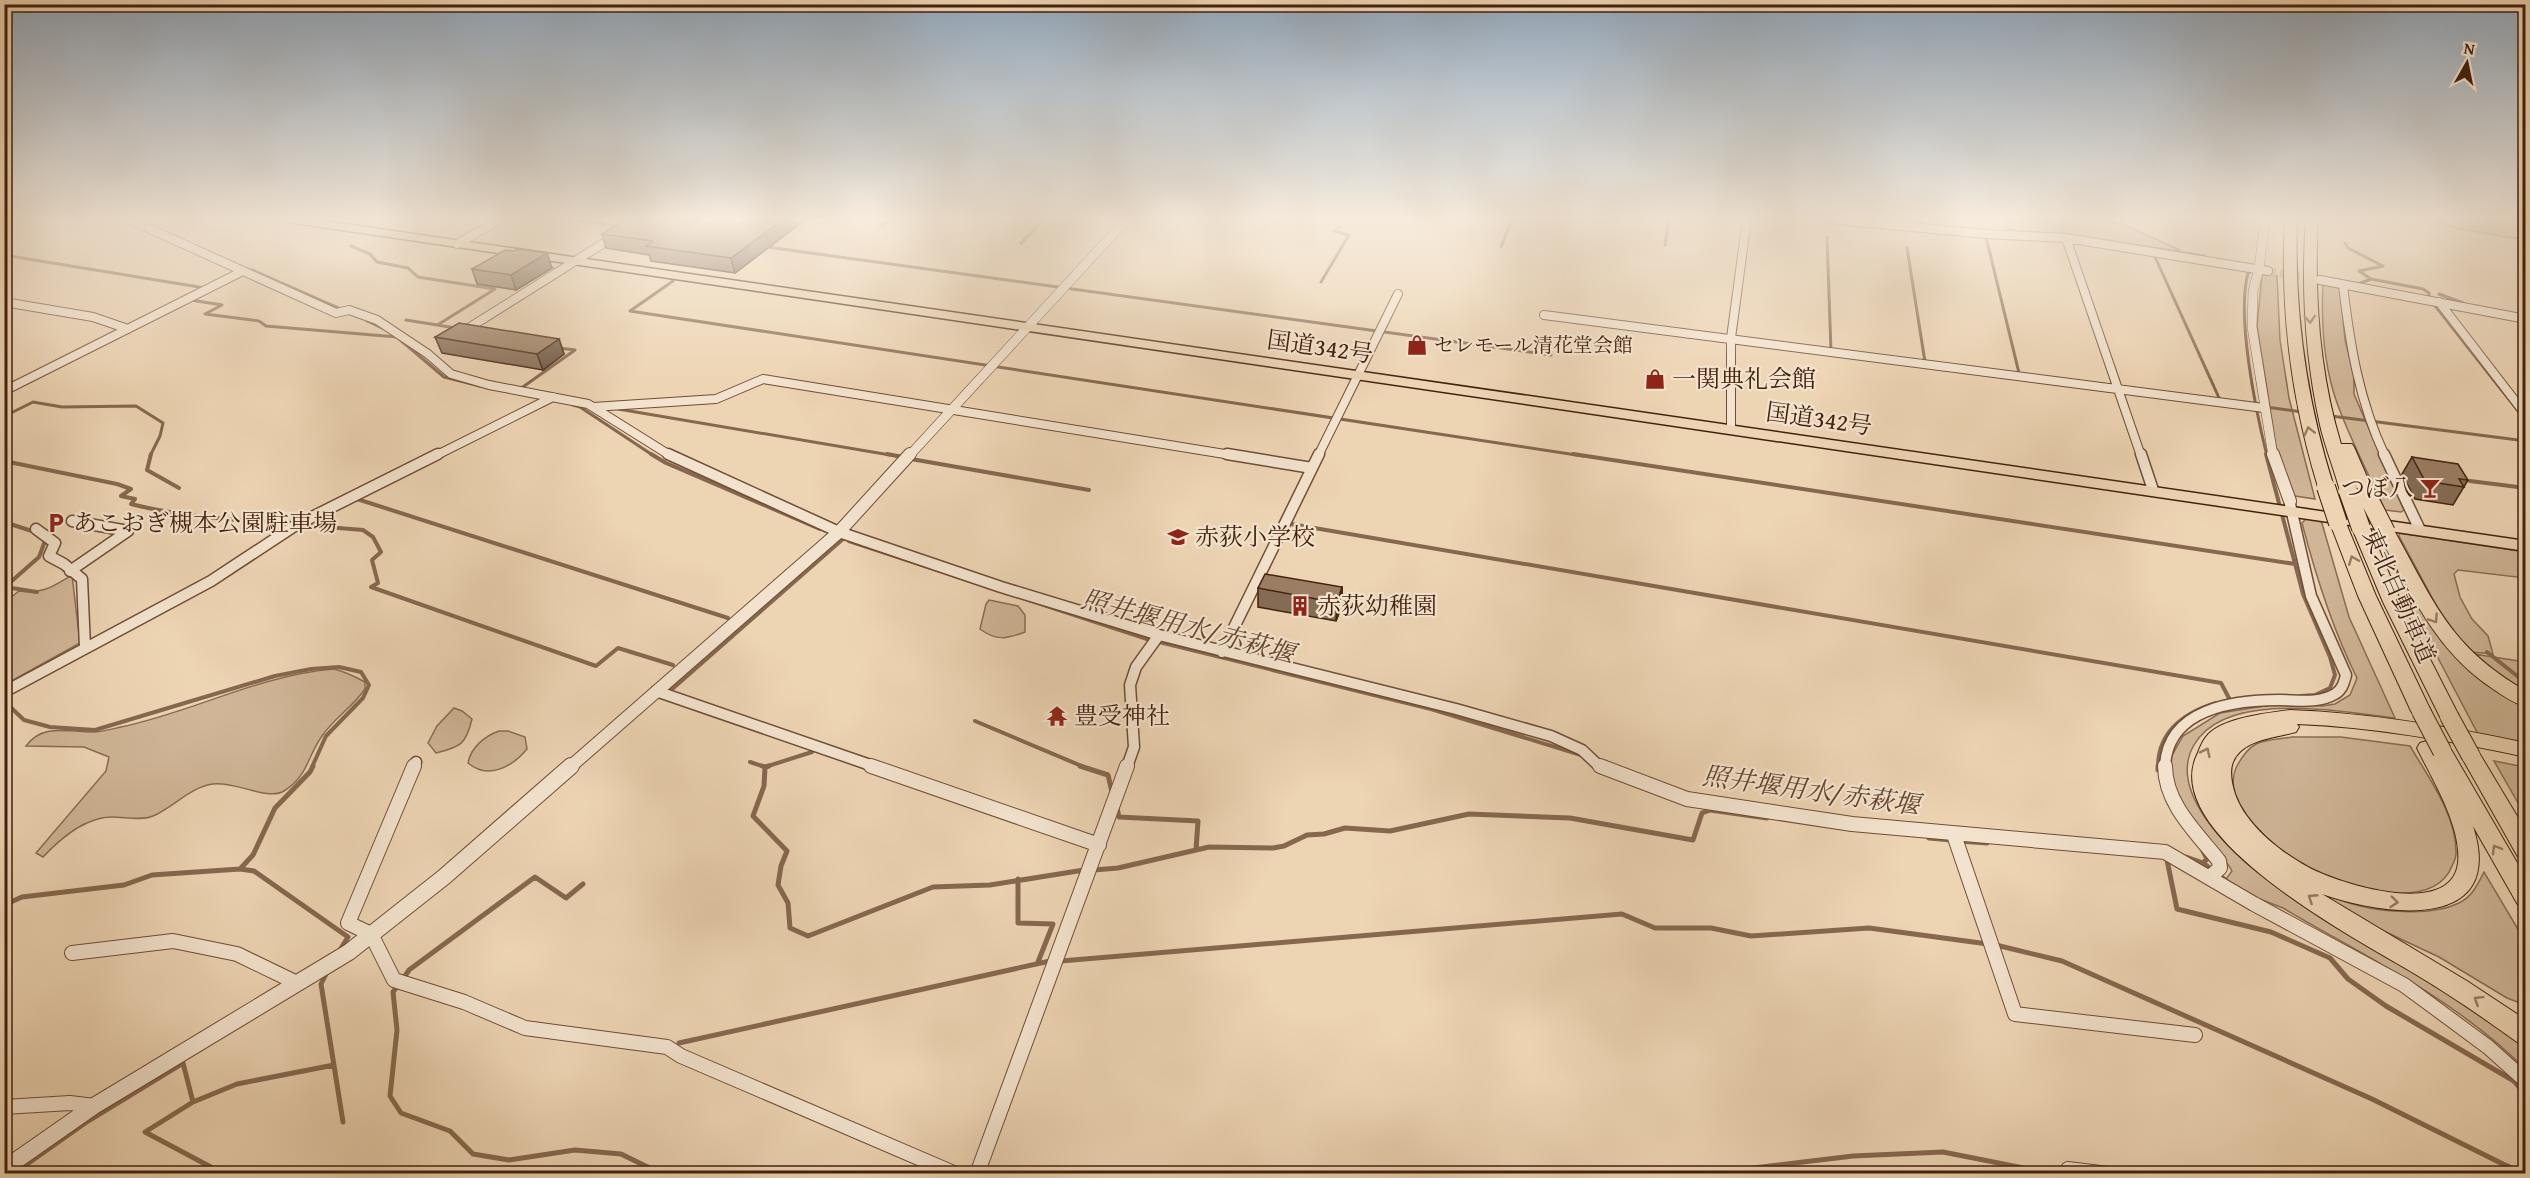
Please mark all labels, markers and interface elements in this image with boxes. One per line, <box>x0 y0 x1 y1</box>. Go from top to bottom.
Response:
north arrow <box>2437 33 2497 93</box>
text: N <box>2462 35 2477 61</box>
one-way arrow <box>2303 315 2316 324</box>
street label: 国道342号 <box>1265 322 1375 371</box>
place label: セレモール清花堂会館 <box>1434 330 1633 359</box>
shop icon: セレモール清花堂会館 <box>1405 333 1429 357</box>
place label: 一関典礼会館 <box>1672 361 1816 396</box>
shop icon: 一関典礼会館 <box>1643 367 1667 391</box>
street label: 国道342号 <box>1764 394 1874 443</box>
one-way arrow <box>2304 427 2317 437</box>
place label: つぼ八 <box>2341 470 2413 505</box>
bar icon: つぼ八 <box>2418 476 2442 500</box>
place label: あこおぎ槻本公園駐車場 <box>73 505 337 540</box>
parking icon: あこおぎ槻本公園駐車場 <box>44 511 68 535</box>
place label: 赤荻小学校 <box>1195 519 1315 554</box>
street label: 東北自動車道 <box>2354 523 2445 669</box>
school or university icon: 赤荻小学校 <box>1166 525 1190 549</box>
one-way arrow <box>2347 555 2360 565</box>
water label: 照井堰用水/赤萩堰 <box>1077 578 1303 674</box>
place label: 赤荻幼稚園 <box>1317 588 1437 623</box>
building icon: 赤荻幼稚園 <box>1288 594 1312 618</box>
one-way arrow <box>2427 613 2438 624</box>
place label: 豊受神社 <box>1074 698 1170 733</box>
temple icon: 豊受神社 <box>1045 704 1069 728</box>
one-way arrow <box>2199 747 2211 758</box>
water label: 照井堰用水/赤萩堰 <box>1700 755 1926 825</box>
one-way arrow <box>2492 844 2503 855</box>
one-way arrow <box>2308 894 2319 905</box>
one-way arrow <box>2389 895 2398 908</box>
one-way arrow <box>2474 995 2484 1007</box>

